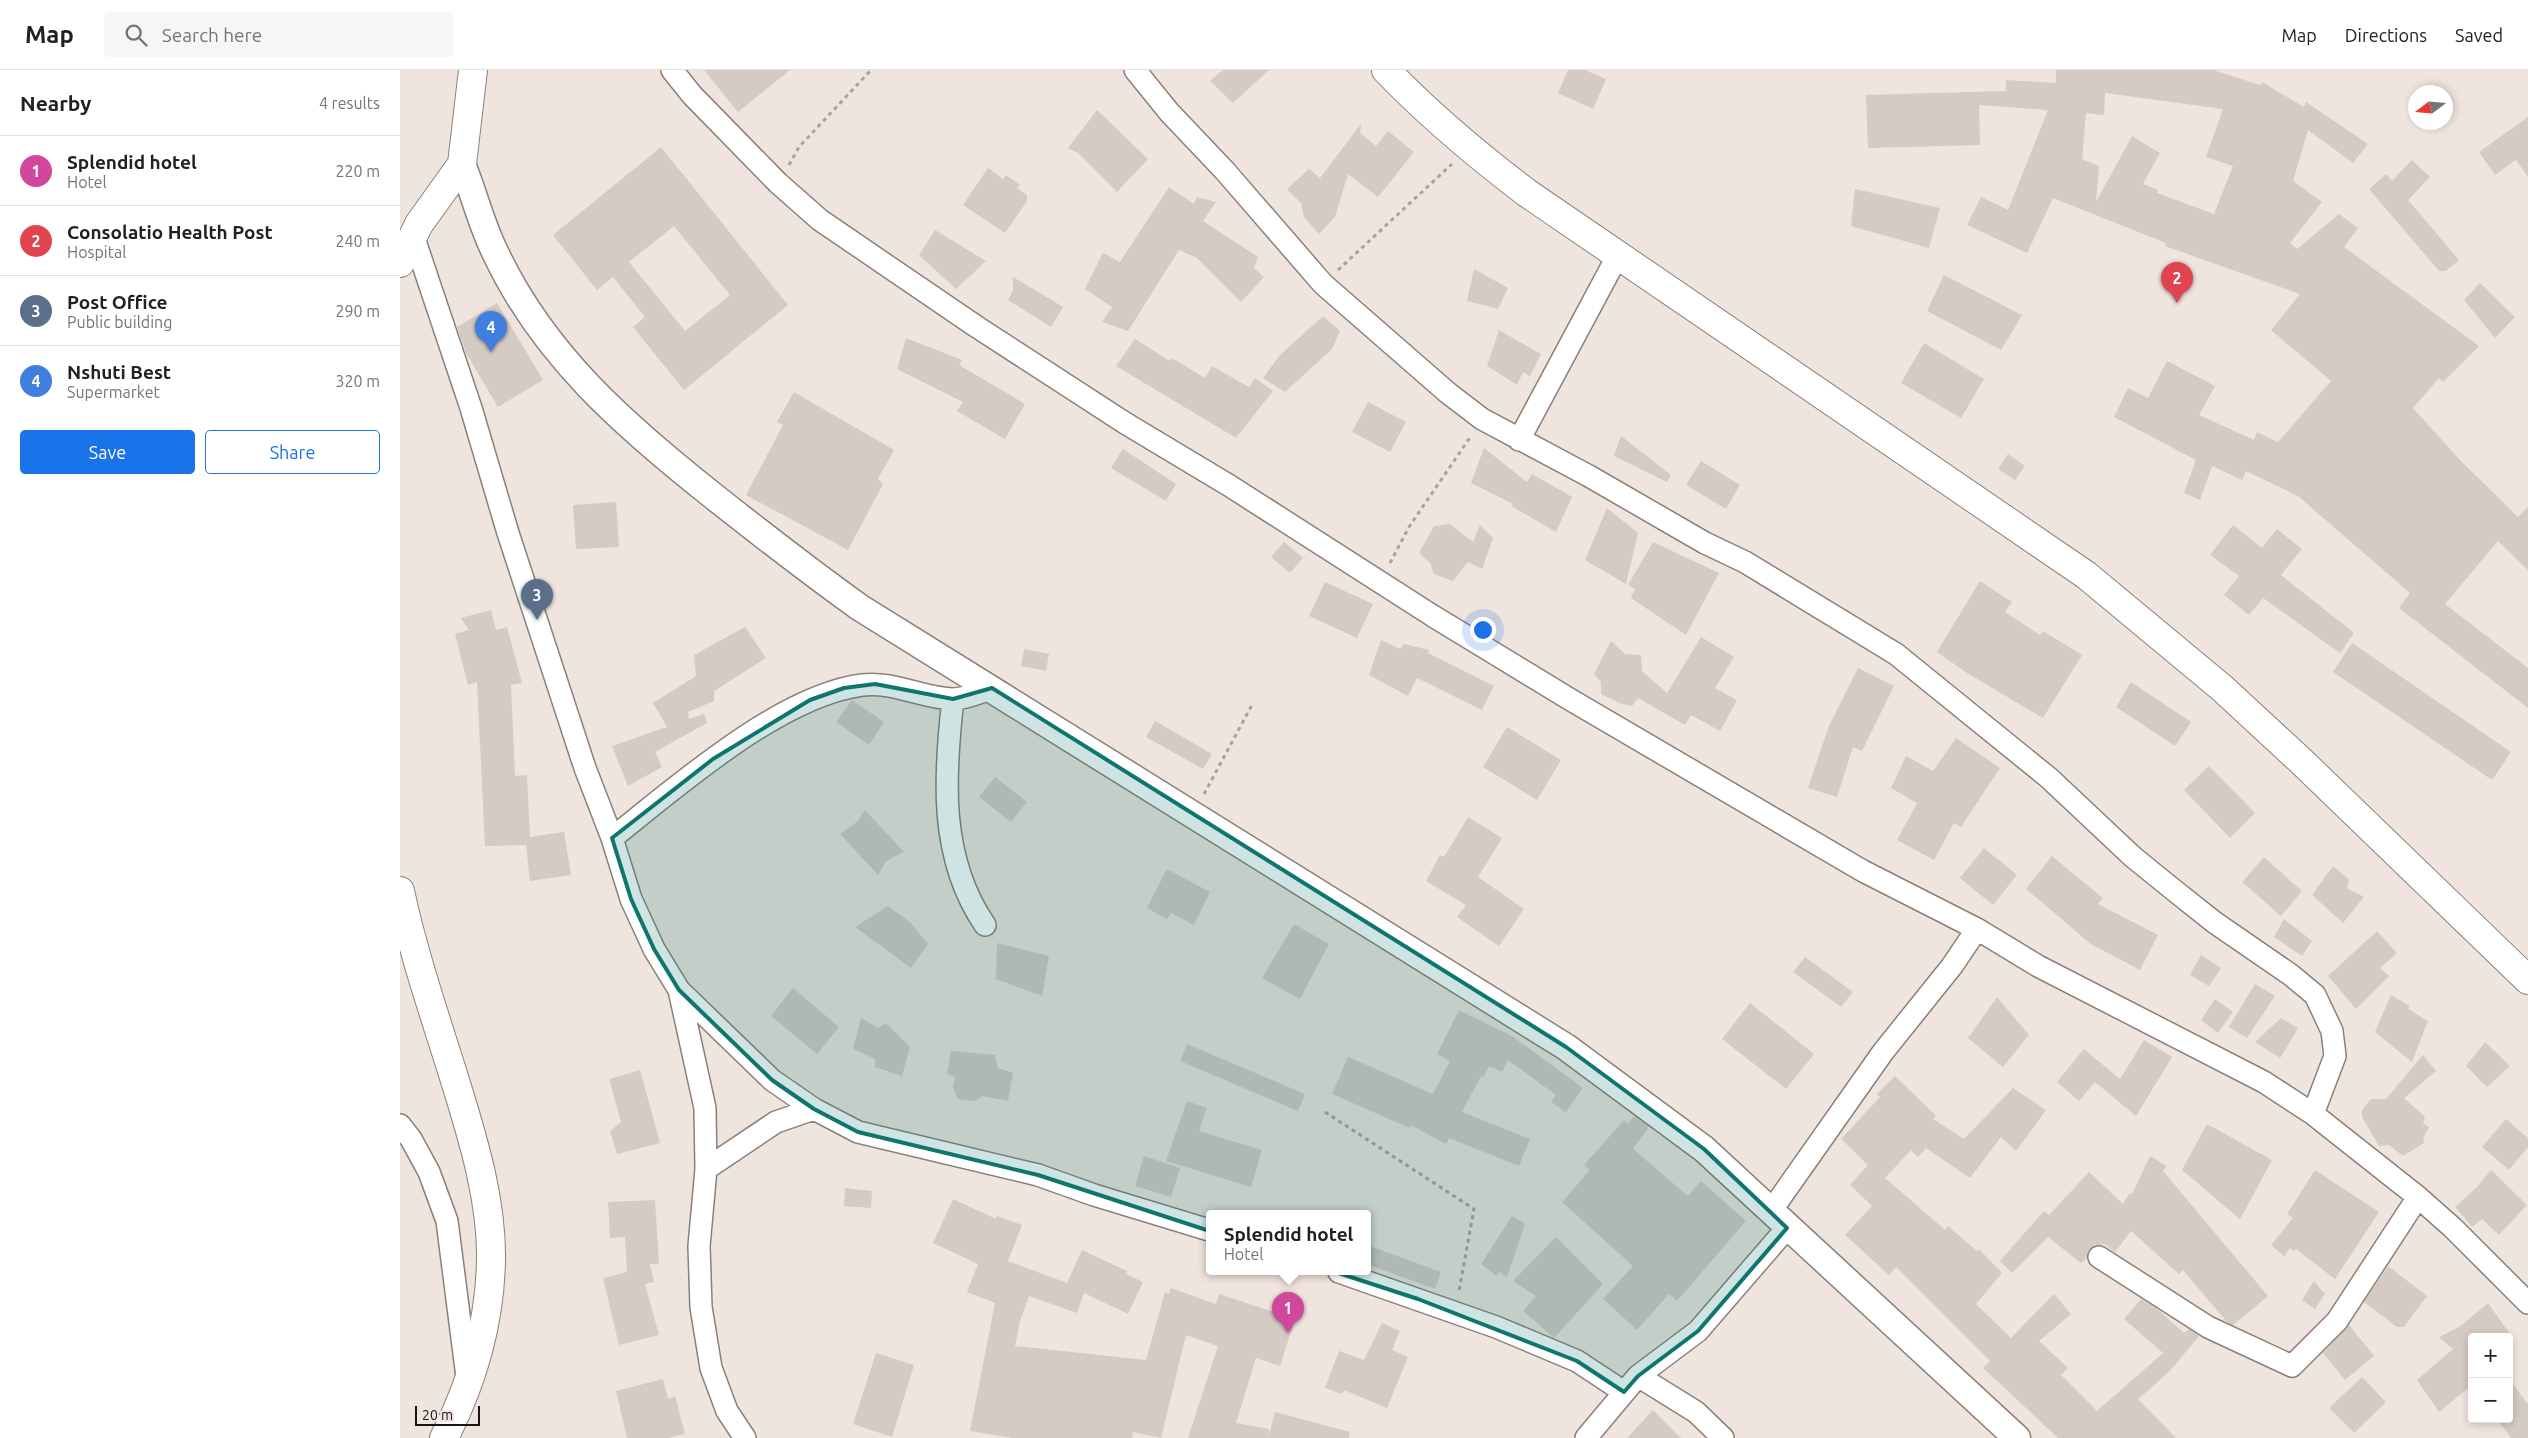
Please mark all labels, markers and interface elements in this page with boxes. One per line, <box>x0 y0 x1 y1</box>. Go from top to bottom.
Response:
search box <box>104 12 454 57</box>
text: Map <box>25 21 74 48</box>
icon: search <box>122 21 150 49</box>
text: Search here <box>162 24 262 46</box>
text: Map <box>2281 25 2317 45</box>
text: Directions <box>2345 25 2427 45</box>
text: Saved <box>2455 25 2503 45</box>
north arrow <box>2408 85 2453 130</box>
text: Nearby <box>20 91 91 115</box>
text: 4 results <box>319 94 380 112</box>
text: Splendid hotel <box>67 151 197 173</box>
text: 1 <box>31 162 41 180</box>
text: 220 m <box>335 162 380 180</box>
text: Hotel <box>67 173 107 191</box>
text: Consolatio Health Post <box>67 221 273 243</box>
text: 2 <box>31 232 41 250</box>
text: 240 m <box>335 232 380 250</box>
text: Hospital <box>67 243 126 261</box>
pin: 2 <box>2161 262 2193 303</box>
text: Post Office <box>67 291 168 313</box>
text: 3 <box>31 302 41 320</box>
text: 290 m <box>335 302 380 320</box>
pin: 4 <box>475 311 507 352</box>
text: Public building <box>67 313 172 331</box>
text: Nshuti Best <box>67 361 171 383</box>
text: 4 <box>31 372 41 390</box>
text: 320 m <box>335 372 380 390</box>
text: Supermarket <box>67 383 160 401</box>
button: Save <box>20 430 195 474</box>
button: Share <box>205 430 380 474</box>
pin: 3 <box>521 579 553 620</box>
your location <box>1470 617 1496 643</box>
popup <box>1206 1210 1371 1275</box>
text: Splendid hotel <box>1224 1223 1353 1245</box>
text: Hotel <box>1224 1245 1263 1263</box>
pin: 1 <box>1272 1292 1304 1333</box>
map controls <box>2468 1333 2513 1423</box>
button: + <box>2468 1333 2513 1378</box>
button: − <box>2468 1378 2513 1423</box>
scale bar <box>415 1403 480 1426</box>
text: 20 m <box>422 1407 453 1423</box>

